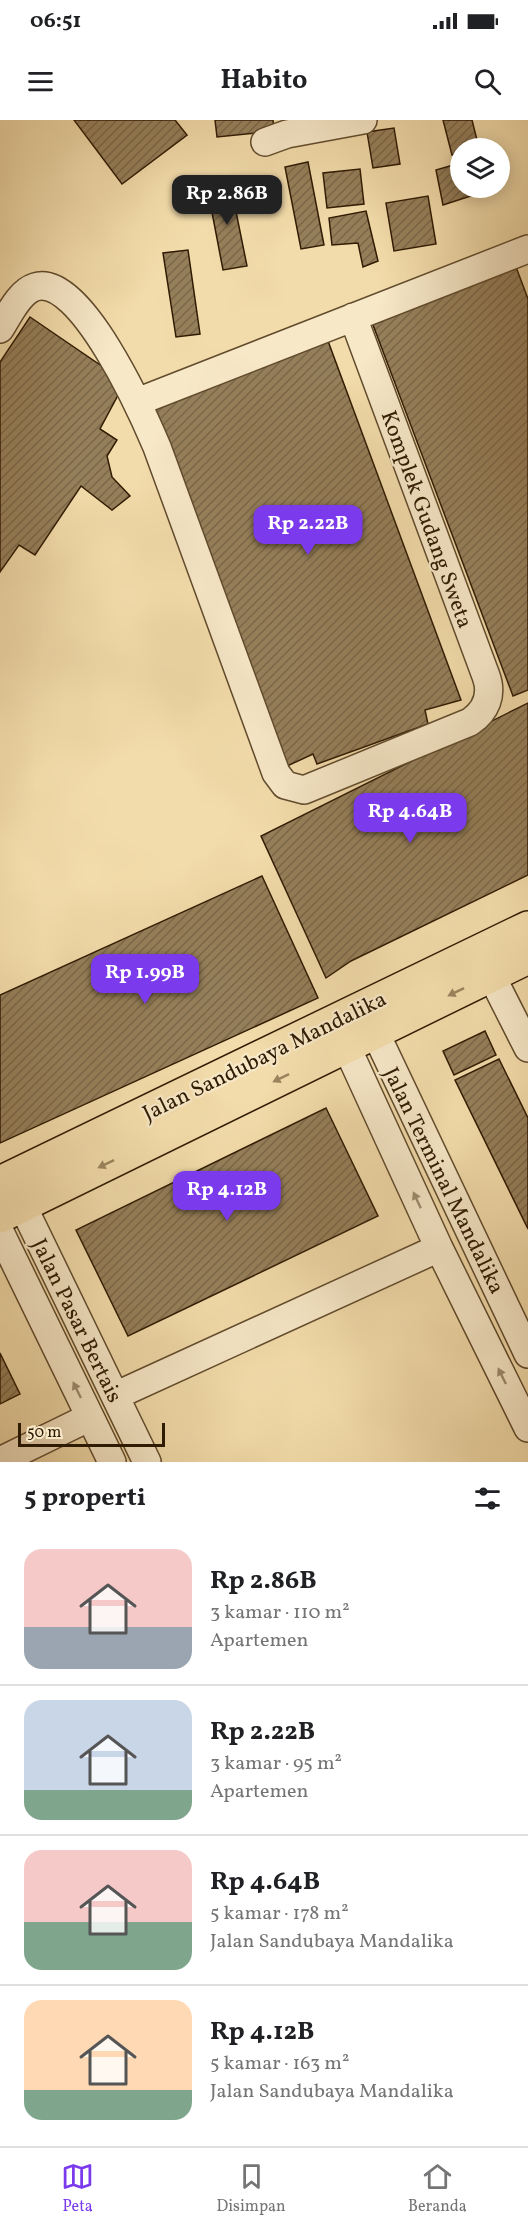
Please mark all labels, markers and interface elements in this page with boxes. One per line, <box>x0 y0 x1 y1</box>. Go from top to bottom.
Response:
text: 06:51 <box>30 6 81 37</box>
text: Habito <box>221 62 307 100</box>
icon: menu <box>24 65 57 98</box>
icon: search <box>471 65 504 98</box>
map controls <box>450 138 510 198</box>
button: layers <box>450 138 510 198</box>
pin: Rp 2.86B <box>165 175 289 226</box>
text: Rp 2.86B <box>186 180 268 208</box>
street label: Komplek Gudang Sweta <box>372 407 480 633</box>
pin: Rp 2.22B <box>246 505 370 556</box>
text: Rp 2.22B <box>268 510 348 538</box>
pin: Rp 4.64B <box>348 793 472 844</box>
text: Rp 4.64B <box>368 798 452 826</box>
pin: Rp 1.99B <box>83 954 207 1005</box>
text: Rp 1.99B <box>105 959 185 987</box>
street label: Jalan Sandubaya Mandalika <box>138 985 392 1130</box>
one-way arrow <box>448 987 465 997</box>
street label: Jalan Terminal Mandalika <box>374 1062 511 1300</box>
one-way arrow <box>273 1073 290 1082</box>
one-way arrow <box>98 1159 115 1169</box>
pin: Rp 4.12B <box>165 1171 289 1222</box>
text: Rp 4.12B <box>187 1176 267 1204</box>
one-way arrow <box>412 1191 422 1209</box>
street label: Jalan Pasar Bertais <box>23 1234 129 1408</box>
one-way arrow <box>497 1367 507 1384</box>
one-way arrow <box>72 1382 81 1399</box>
scale bar <box>18 1420 165 1448</box>
text: 50 m <box>27 1422 61 1444</box>
text: 5 properti <box>24 1480 146 1516</box>
icon: filters <box>471 1482 504 1515</box>
text: Rp 2.86B <box>210 1563 317 1599</box>
icon: home <box>72 1573 144 1645</box>
text: 3 kamar · 110 m² <box>210 1599 350 1627</box>
text: Apartemen <box>210 1627 309 1655</box>
text: Rp 2.22B <box>210 1714 315 1750</box>
icon: home <box>72 1724 144 1796</box>
text: 3 kamar · 95 m² <box>210 1750 342 1778</box>
text: Apartemen <box>210 1778 309 1806</box>
text: Rp 4.64B <box>210 1864 320 1900</box>
icon: home <box>72 1874 144 1946</box>
text: 5 kamar · 178 m² <box>210 1900 349 1928</box>
text: Jalan Sandubaya Mandalika <box>210 1928 454 1956</box>
text: Rp 4.12B <box>210 2014 314 2050</box>
icon: home <box>72 2024 144 2096</box>
text: 5 kamar · 163 m² <box>210 2050 349 2078</box>
text: Jalan Sandubaya Mandalika <box>210 2078 454 2106</box>
tab: Peta <box>61 2160 94 2218</box>
tab: Disimpan <box>217 2160 286 2218</box>
tab: Beranda <box>408 2160 467 2218</box>

